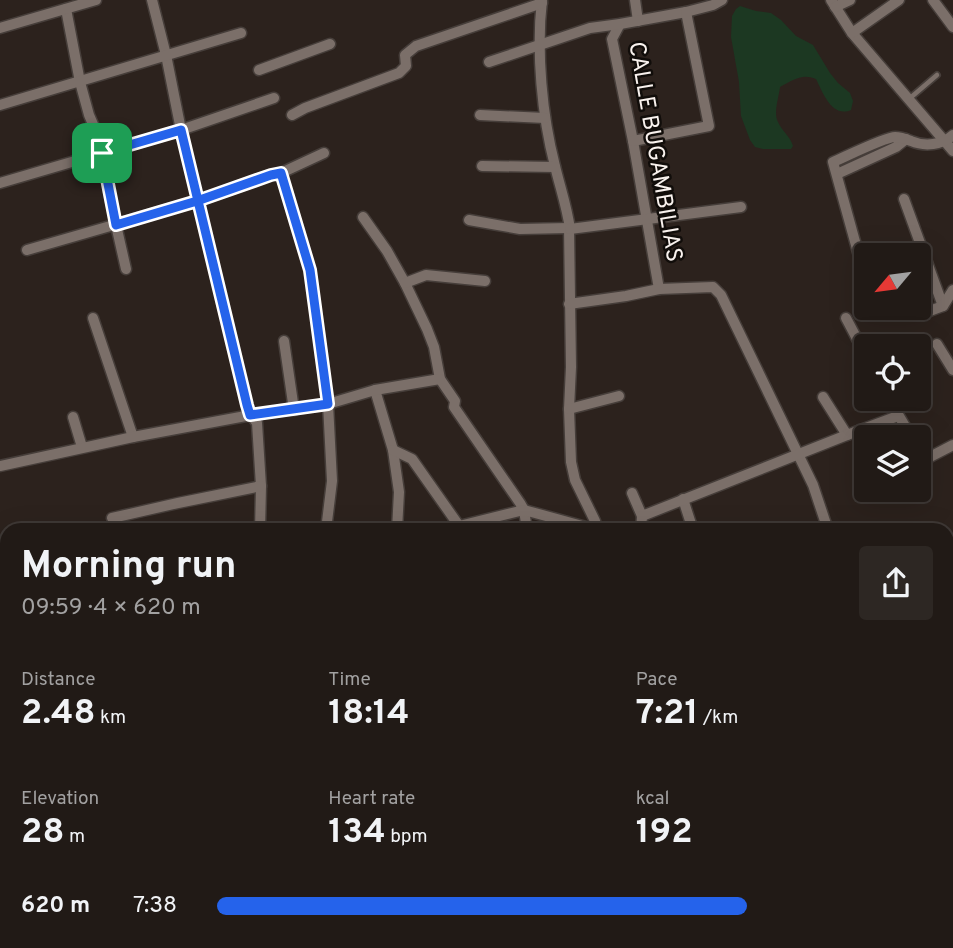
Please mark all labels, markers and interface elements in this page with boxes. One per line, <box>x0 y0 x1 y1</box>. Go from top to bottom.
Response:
street label: CALLE BUGAMBILIAS <box>620 39 688 265</box>
pin <box>72 123 132 183</box>
icon: arrive <box>83 134 121 172</box>
north arrow <box>854 243 931 320</box>
map controls <box>854 243 931 502</box>
button: locate <box>854 334 931 411</box>
button: layers <box>854 425 931 502</box>
text: Morning run <box>21 543 237 592</box>
button: share <box>859 546 933 620</box>
text: 09:59 · 4 × 620 m <box>21 594 201 623</box>
text: Distance <box>21 668 96 692</box>
text: Time <box>328 668 371 692</box>
text: Pace <box>636 668 677 692</box>
text: 2.48 <box>21 692 95 736</box>
text: 18:14 <box>328 692 409 736</box>
text: 7:21 <box>636 692 698 736</box>
text: km <box>95 706 126 730</box>
text: /km <box>698 706 738 730</box>
text: Elevation <box>21 787 99 811</box>
text: Heart rate <box>328 787 415 811</box>
text: kcal <box>636 787 669 811</box>
text: 28 <box>21 811 64 855</box>
text: 134 <box>328 811 386 855</box>
text: 192 <box>636 811 693 855</box>
text: m <box>64 825 85 849</box>
text: bpm <box>386 825 428 849</box>
text: 620 m <box>21 892 90 921</box>
text: 7:38 <box>133 892 177 921</box>

